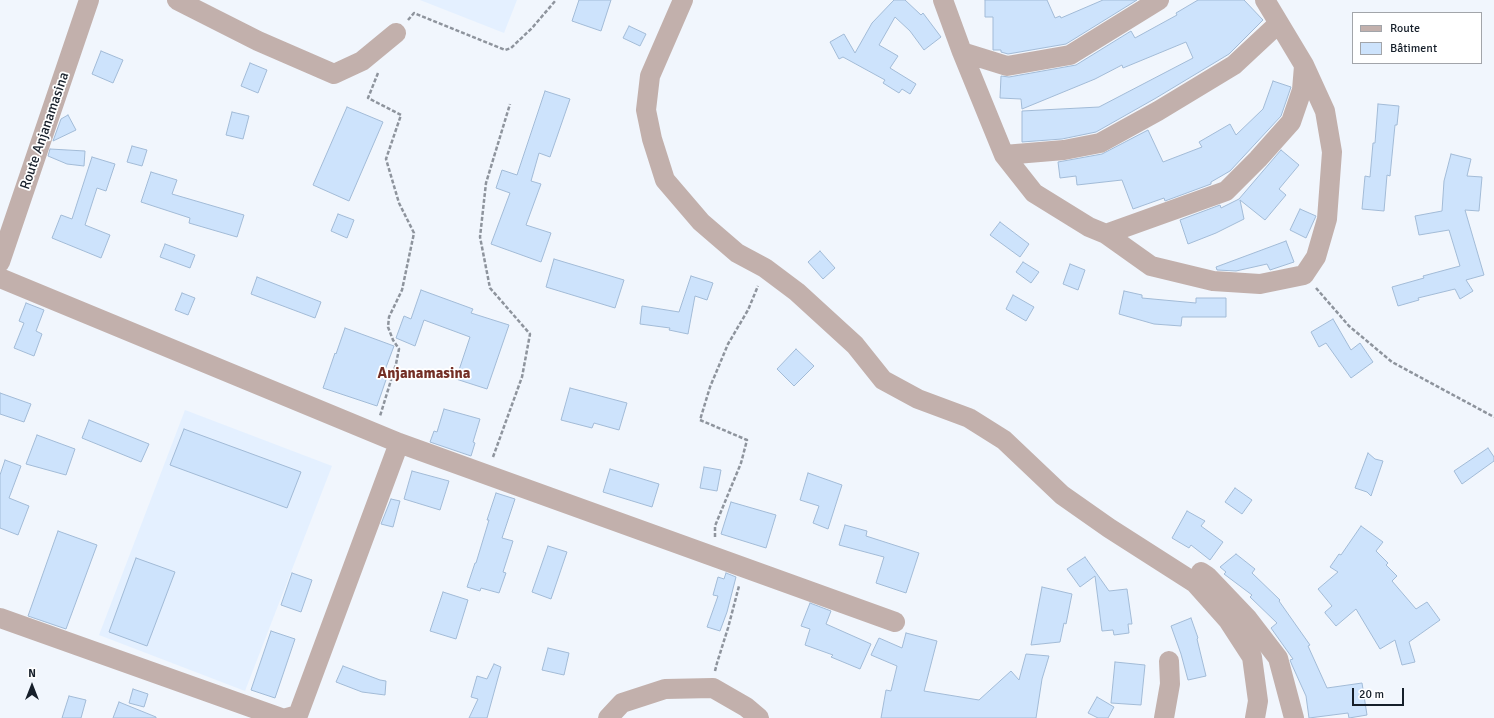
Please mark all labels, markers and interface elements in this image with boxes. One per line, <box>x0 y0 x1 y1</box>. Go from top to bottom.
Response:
legend <box>1352 12 1482 64</box>
text: Route <box>1390 21 1420 36</box>
text: Bâtiment <box>1390 41 1437 56</box>
street label: Route Anjanamasina <box>17 70 73 192</box>
district label: Anjanamasina <box>378 365 470 383</box>
north arrow <box>12 666 52 706</box>
text: N <box>28 667 36 680</box>
scale bar <box>1354 680 1406 706</box>
text: 20 m <box>1359 687 1384 702</box>

